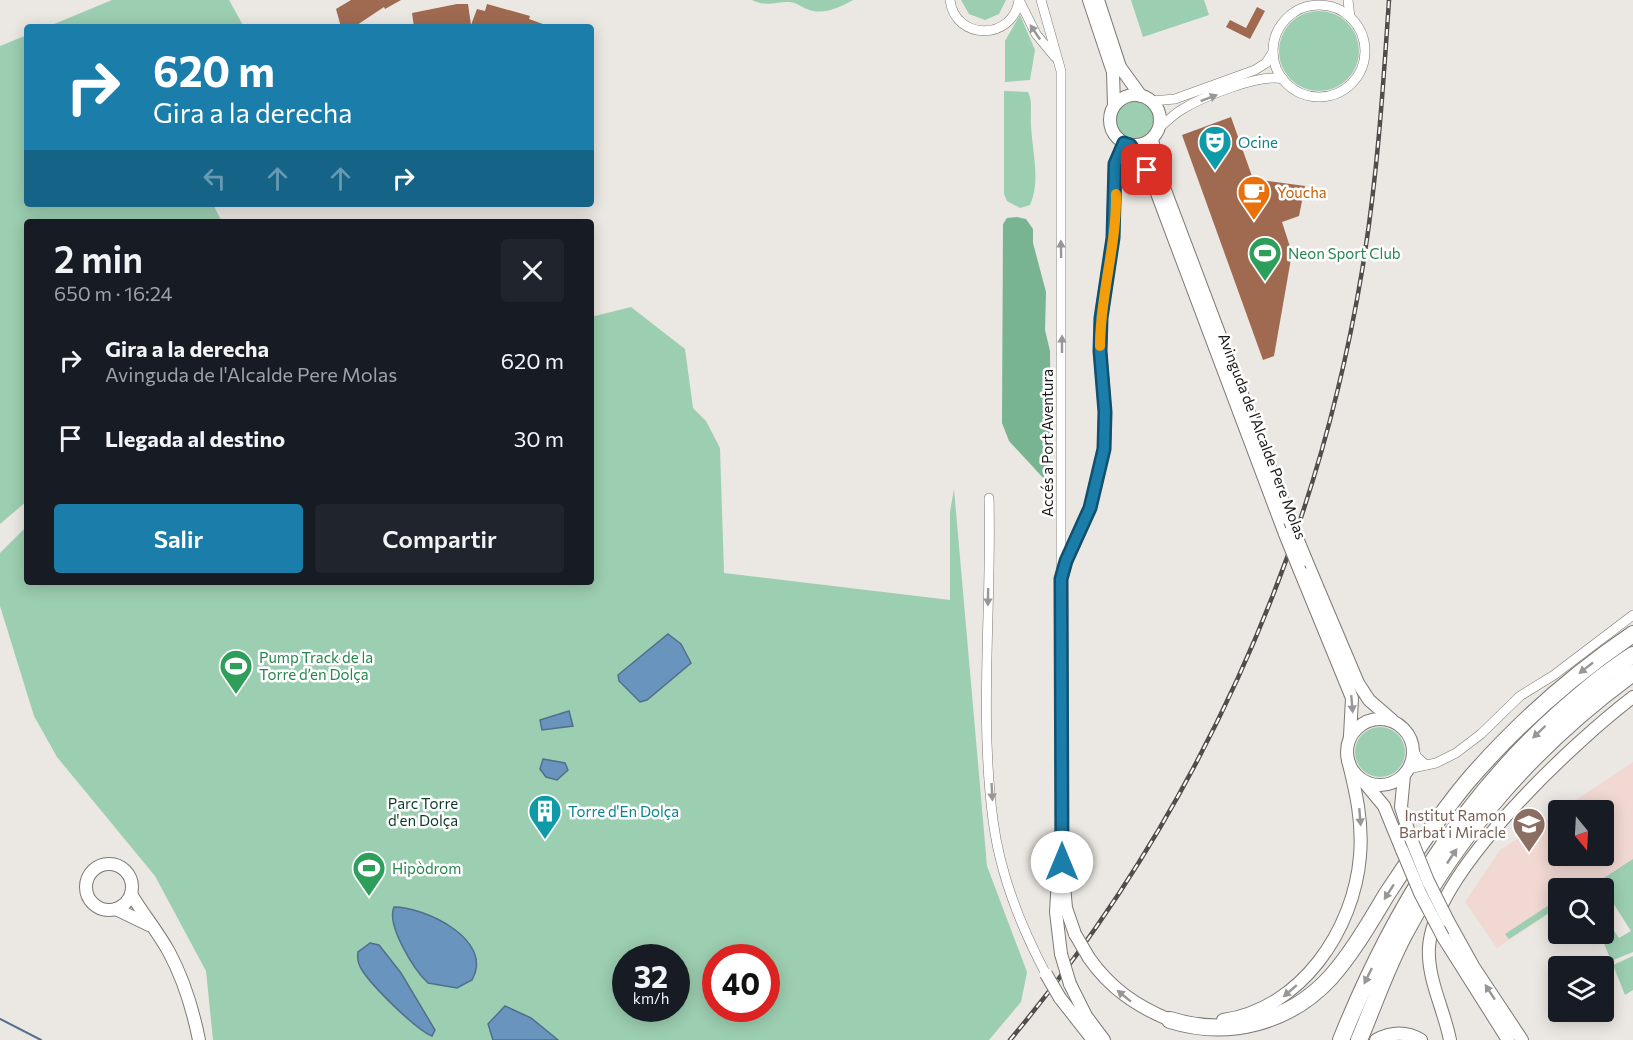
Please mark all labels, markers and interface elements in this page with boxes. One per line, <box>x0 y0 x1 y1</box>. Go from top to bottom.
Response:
one-way arrow <box>1030 24 1041 41</box>
text: 620 m <box>153 44 275 96</box>
icon: right <box>54 48 132 126</box>
one-way arrow <box>1200 93 1218 103</box>
text: Gira a la derecha <box>153 96 352 129</box>
theatre icon: Ocine <box>1197 124 1233 171</box>
place label: Ocine <box>1238 133 1278 151</box>
pin <box>1121 144 1172 195</box>
icon: arrive <box>1130 153 1163 186</box>
icon: left <box>198 162 231 195</box>
icon: ahead <box>261 162 294 195</box>
icon: ahead <box>324 162 357 195</box>
icon: right <box>387 162 420 195</box>
cafe icon: Youcha <box>1236 174 1272 221</box>
place label: Youcha <box>1277 183 1327 201</box>
sports icon: Neon Sport Club <box>1247 235 1283 282</box>
text: 2 min <box>54 236 143 280</box>
button: close <box>501 239 564 302</box>
one-way arrow <box>1056 239 1066 258</box>
place label: Neon Sport Club <box>1288 244 1401 262</box>
text: 650 m · 16:24 <box>54 281 173 305</box>
street label: Avinguda de l'Alcalde Pere Molas <box>1215 330 1311 542</box>
text: Gira a la derecha <box>105 335 269 362</box>
one-way arrow <box>1057 335 1067 354</box>
icon: right <box>54 344 87 377</box>
text: 620 m <box>501 347 564 374</box>
text: Avinguda de l'Alcalde Pere Molas <box>105 362 397 386</box>
street label: Accés a Port Aventura <box>1038 369 1056 517</box>
icon: arrive <box>54 422 87 455</box>
text: Llegada al destino <box>105 425 285 452</box>
text: 30 m <box>514 425 564 452</box>
button: Salir <box>54 504 303 573</box>
button: Compartir <box>315 504 564 573</box>
one-way arrow <box>983 587 993 606</box>
sports icon: Pump Track de la Torre d’en Dolça <box>218 648 254 695</box>
place label: Pump Track de la Torre d’en Dolça <box>259 648 373 683</box>
one-way arrow <box>1578 662 1594 674</box>
one-way arrow <box>1347 694 1357 713</box>
one-way arrow <box>1532 725 1547 739</box>
one-way arrow <box>987 782 996 801</box>
building icon: Torre d'En Dolça <box>527 793 563 840</box>
park label: Parc Torre d'en Dolça <box>388 794 458 829</box>
north arrow <box>1548 800 1614 866</box>
map controls <box>1548 800 1614 1022</box>
place label: Torre d'En Dolça <box>568 802 679 820</box>
place label: Institut Ramon Barbat i Miracle <box>1399 806 1506 841</box>
school or university icon: Institut Ramon Barbat i Miracle <box>1511 806 1547 853</box>
one-way arrow <box>1355 808 1365 827</box>
position arrow <box>1030 830 1094 894</box>
one-way arrow <box>1446 848 1458 864</box>
sports icon: Hipòdrom <box>351 850 387 897</box>
place label: Hipòdrom <box>392 859 461 877</box>
button: search <box>1548 878 1614 944</box>
one-way arrow <box>1383 884 1394 900</box>
speed limit sign: 40 <box>702 944 780 1022</box>
button: layers <box>1548 956 1614 1022</box>
text: 32 <box>634 957 668 994</box>
one-way arrow <box>1363 967 1372 984</box>
one-way arrow <box>1484 983 1495 1000</box>
one-way arrow <box>1283 984 1298 997</box>
text: km/h <box>633 989 669 1007</box>
one-way arrow <box>1116 989 1132 1002</box>

